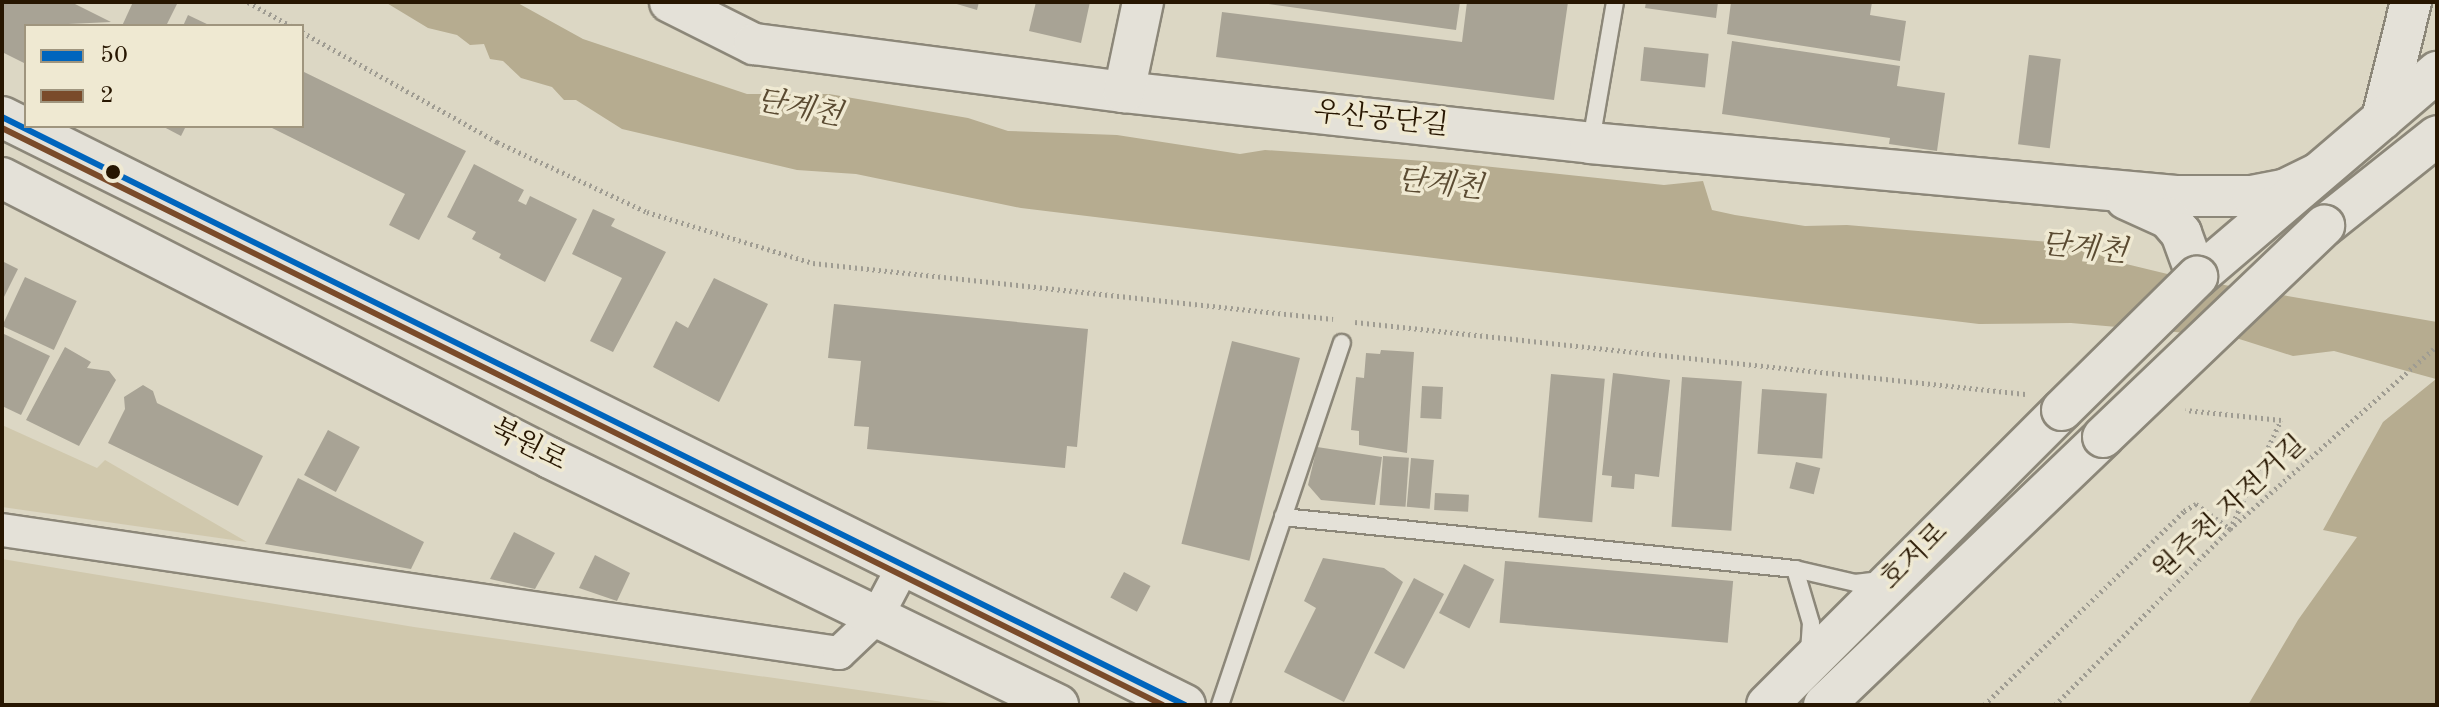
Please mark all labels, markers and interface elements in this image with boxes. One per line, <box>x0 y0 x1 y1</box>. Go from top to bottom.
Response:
legend <box>24 24 304 128</box>
text: 50 <box>100 44 128 68</box>
water label: 단계천 <box>753 83 845 135</box>
text: 2 <box>100 84 114 108</box>
street label: 우산공단길 <box>1312 96 1450 144</box>
water label: 단계천 <box>1395 163 1485 207</box>
unlabelled marker <box>105 164 121 180</box>
water label: 단계천 <box>2039 227 2129 271</box>
street label: 북원로 <box>484 413 572 479</box>
street label: 원주천 자전거길 <box>2146 428 2314 588</box>
street label: 호저로 <box>1874 516 1956 598</box>

